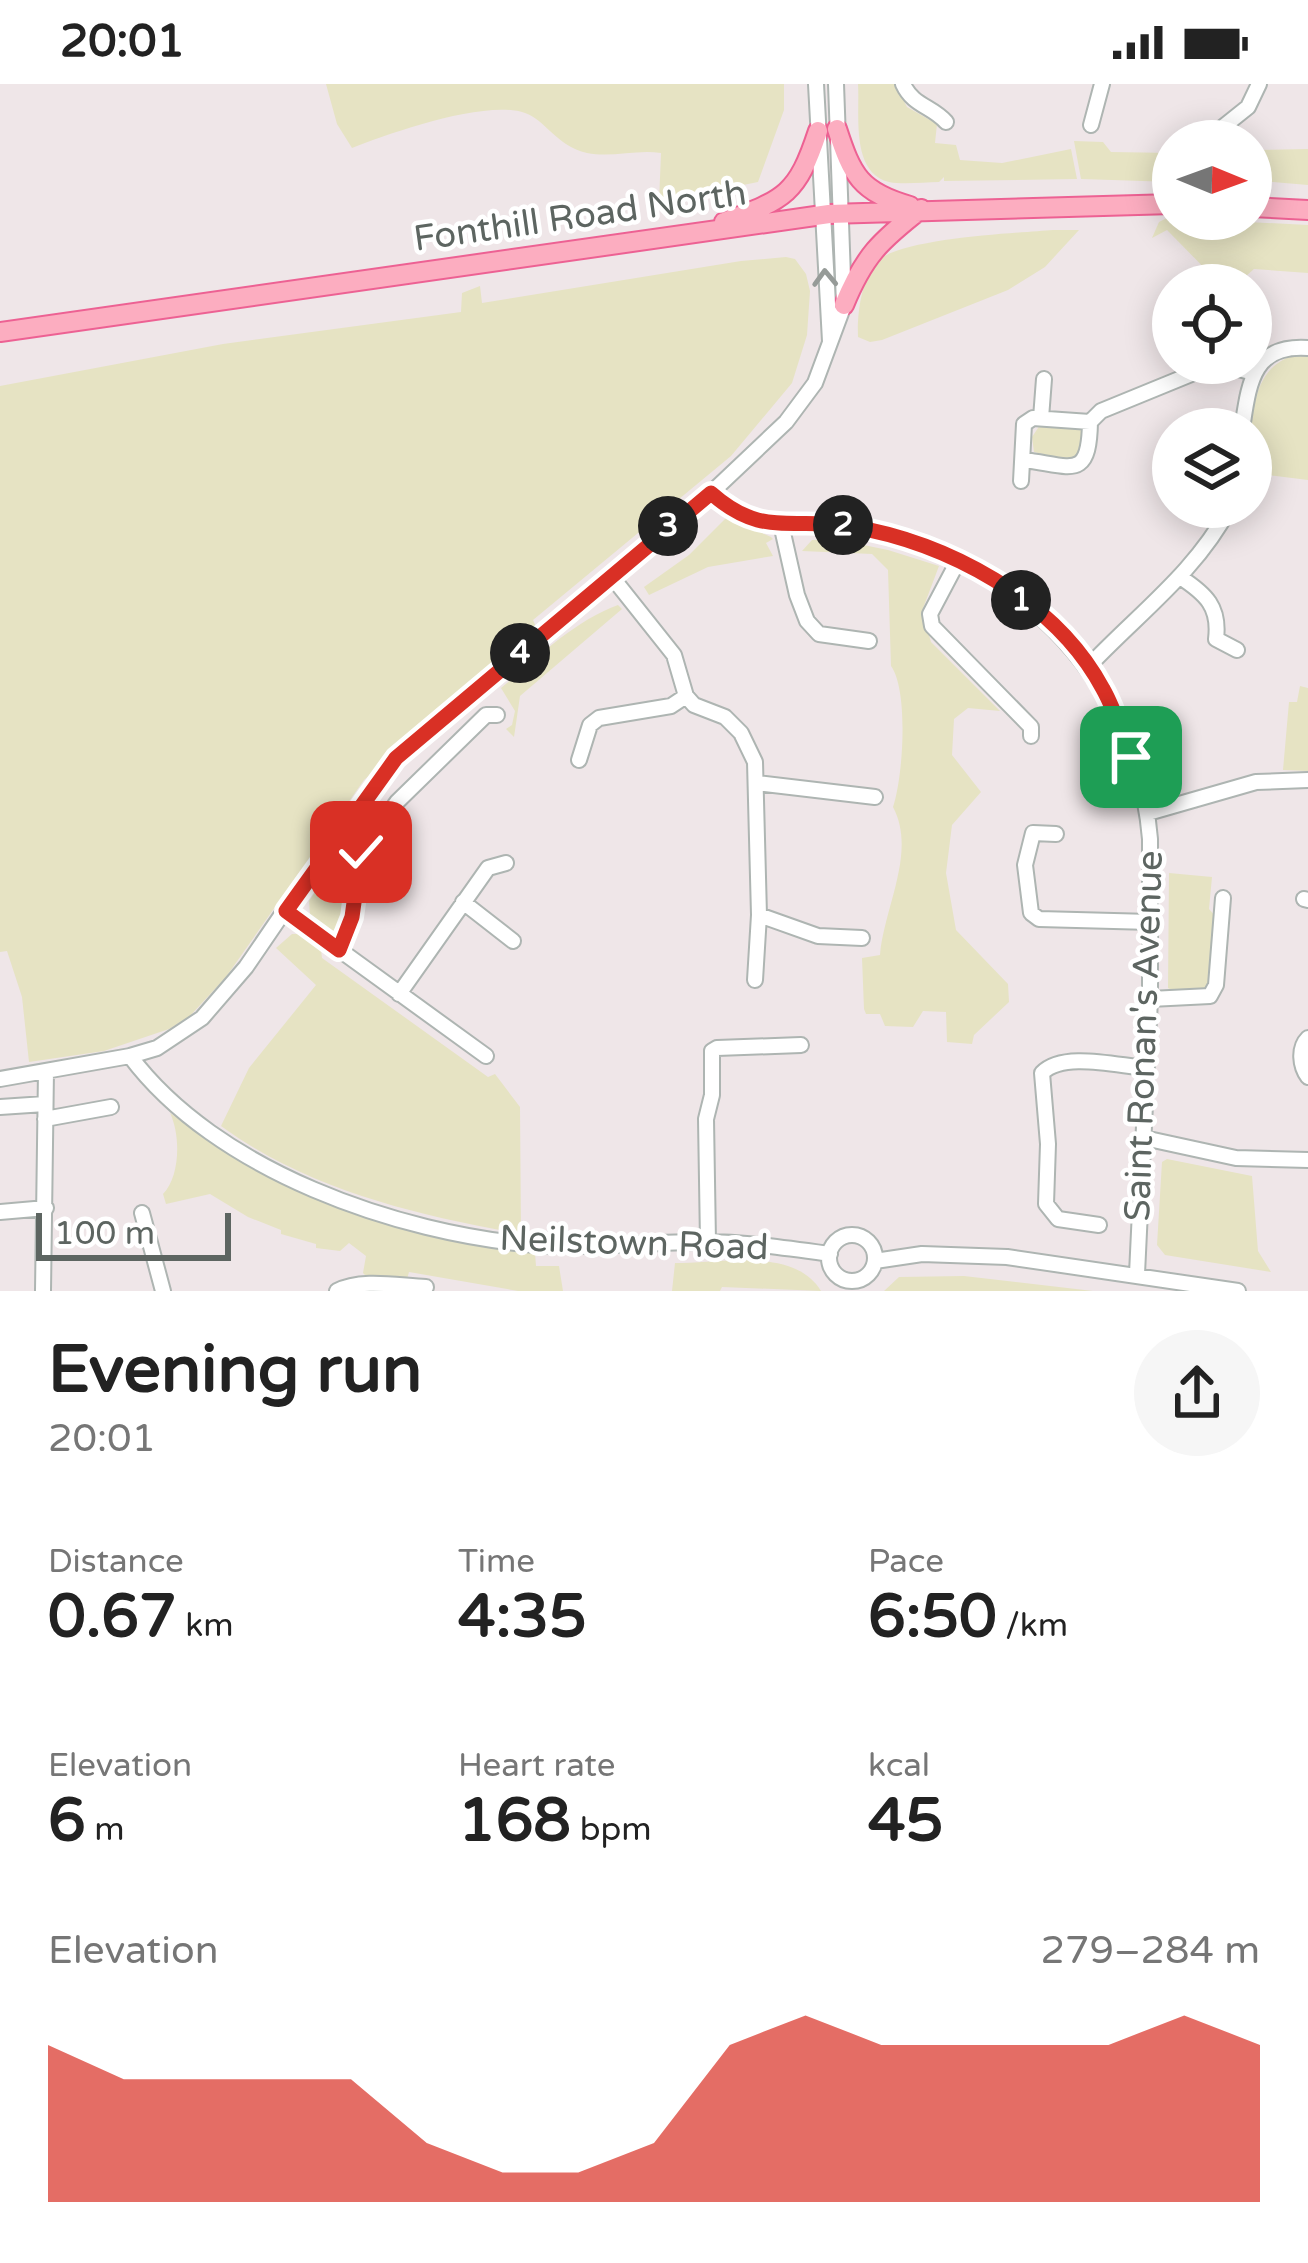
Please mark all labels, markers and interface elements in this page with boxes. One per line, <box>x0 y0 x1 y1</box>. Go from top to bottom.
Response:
text: 20:01 <box>60 15 185 69</box>
north arrow <box>1152 120 1272 240</box>
map controls <box>1152 120 1272 528</box>
street label: Fonthill Road North <box>411 171 749 261</box>
button: locate <box>1152 264 1272 384</box>
one-way arrow <box>812 268 838 287</box>
button: layers <box>1152 408 1272 528</box>
pin: 2 <box>813 495 873 555</box>
pin: 3 <box>638 496 698 556</box>
text: 2 <box>833 505 853 544</box>
text: 3 <box>658 506 678 545</box>
pin: 1 <box>991 570 1051 630</box>
text: 1 <box>1011 580 1031 619</box>
pin: 4 <box>490 623 550 683</box>
text: 4 <box>510 633 530 672</box>
pin <box>1080 706 1182 808</box>
icon: arrive <box>1098 724 1164 790</box>
pin <box>310 801 412 903</box>
icon: check <box>328 819 394 885</box>
street label: Saint Ronan's Avenue <box>1116 850 1172 1222</box>
scale bar <box>36 1207 231 1260</box>
text: 100 m <box>54 1214 155 1253</box>
street label: Neilstown Road <box>499 1217 769 1269</box>
text: Evening run <box>48 1330 422 1410</box>
button: share <box>1134 1330 1260 1456</box>
text: 20:01 <box>48 1415 156 1462</box>
text: Distance <box>48 1542 184 1581</box>
text: Time <box>458 1542 535 1581</box>
text: Pace <box>868 1542 944 1581</box>
text: 0.67 <box>48 1581 177 1653</box>
text: 4:35 <box>458 1581 587 1653</box>
text: 6:50 <box>868 1581 997 1653</box>
text: km <box>177 1606 234 1645</box>
text: /km <box>997 1606 1068 1645</box>
text: Elevation <box>48 1746 192 1785</box>
text: Heart rate <box>458 1746 615 1785</box>
text: kcal <box>868 1746 930 1785</box>
text: 6 <box>48 1785 86 1857</box>
text: 168 <box>458 1785 571 1857</box>
text: 45 <box>868 1785 943 1857</box>
text: m <box>86 1810 125 1849</box>
text: bpm <box>571 1810 652 1849</box>
text: Elevation <box>48 1927 218 1974</box>
text: 279–284 m <box>1040 1927 1260 1974</box>

